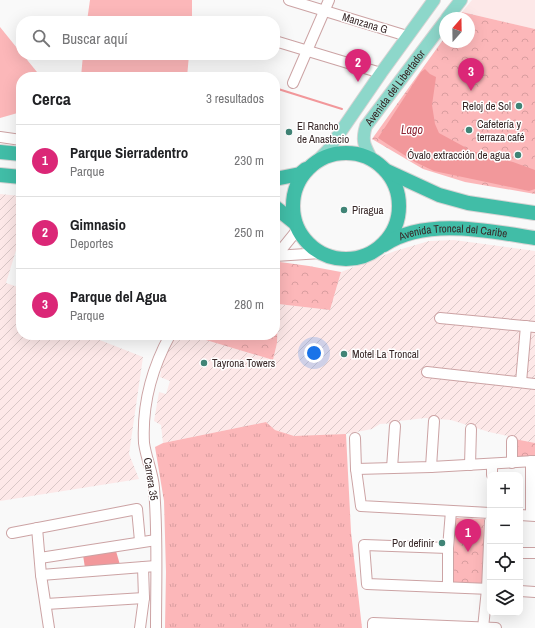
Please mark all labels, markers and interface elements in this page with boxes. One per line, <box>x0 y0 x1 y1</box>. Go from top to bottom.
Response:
street label: Manzana G <box>341 9 389 37</box>
north arrow <box>439 12 475 48</box>
search box <box>16 16 280 60</box>
icon: search <box>30 27 52 49</box>
text: Buscar aquí <box>62 28 128 49</box>
street label: Avenida del Libertador <box>361 47 428 129</box>
pin: 2 <box>345 49 371 82</box>
pin: 3 <box>458 58 484 91</box>
text: Cerca <box>32 87 71 110</box>
text: 3 resultados <box>206 90 264 107</box>
place label: Reloj de Sol <box>462 99 511 113</box>
marker: Reloj de Sol <box>514 101 524 111</box>
place label: Cafetería y terraza café <box>477 117 525 144</box>
place label: El Rancho de Anastacio <box>297 119 349 146</box>
water label: Lago <box>401 122 423 138</box>
marker: Cafetería y terraza café <box>464 125 474 135</box>
marker: El Rancho de Anastacio <box>284 127 294 137</box>
text: Parque Sierradentro <box>70 142 188 163</box>
place label: Óvalo extracción de agua <box>407 148 510 162</box>
marker: Óvalo extracción de agua <box>513 150 523 160</box>
text: 1 <box>42 152 48 169</box>
text: 230 m <box>234 152 264 169</box>
text: Parque <box>70 163 104 180</box>
place label: Piragua <box>352 203 384 217</box>
marker: Piragua <box>339 205 349 215</box>
text: Gimnasio <box>70 214 126 235</box>
street label: Avenida Troncal del Caribe <box>396 221 508 244</box>
text: 2 <box>42 224 48 241</box>
text: 250 m <box>234 224 264 241</box>
text: Deportes <box>70 235 113 252</box>
text: Parque del Agua <box>70 286 167 307</box>
text: 3 <box>42 296 48 313</box>
text: 280 m <box>234 296 264 313</box>
text: Parque <box>70 307 104 324</box>
your location <box>304 343 324 363</box>
place label: Motel La Troncal <box>352 347 419 361</box>
marker: Motel La Troncal <box>339 349 349 359</box>
place label: Tayrona Towers <box>212 356 276 370</box>
marker: Tayrona Towers <box>199 358 209 368</box>
street label: Carrera 35 <box>141 457 161 501</box>
map controls <box>487 472 523 616</box>
button: + <box>487 472 523 508</box>
button: − <box>487 508 523 544</box>
pin: 1 <box>455 519 481 552</box>
place label: Por definir <box>392 536 434 550</box>
marker: Por definir <box>437 538 447 548</box>
button: locate <box>487 544 523 580</box>
button: layers <box>487 580 523 616</box>

